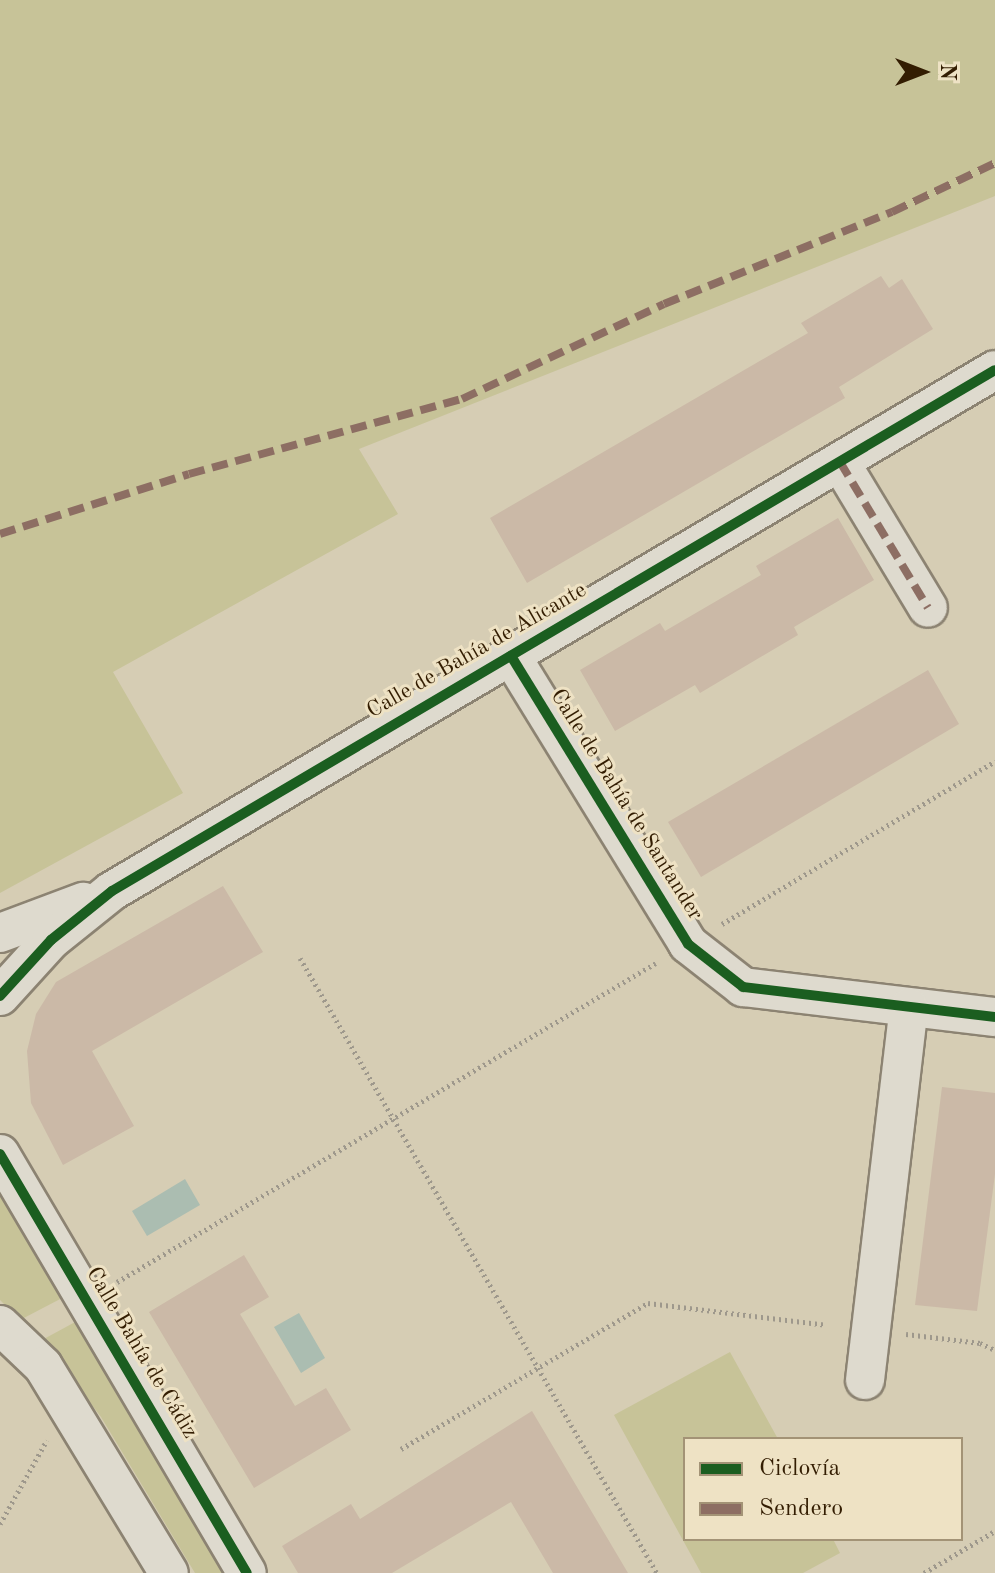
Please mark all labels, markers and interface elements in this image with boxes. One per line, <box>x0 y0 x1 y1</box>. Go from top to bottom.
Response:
north arrow <box>883 32 963 112</box>
text: N <box>936 64 958 80</box>
street label: Calle de Bahía de Alicante <box>363 577 591 725</box>
street label: Calle de Bahía de Santander <box>544 684 708 926</box>
street label: Calle Bahía de Cádiz <box>79 1263 203 1443</box>
legend <box>683 1437 963 1541</box>
text: Ciclovía <box>759 1457 840 1481</box>
text: Sendero <box>759 1497 843 1521</box>

